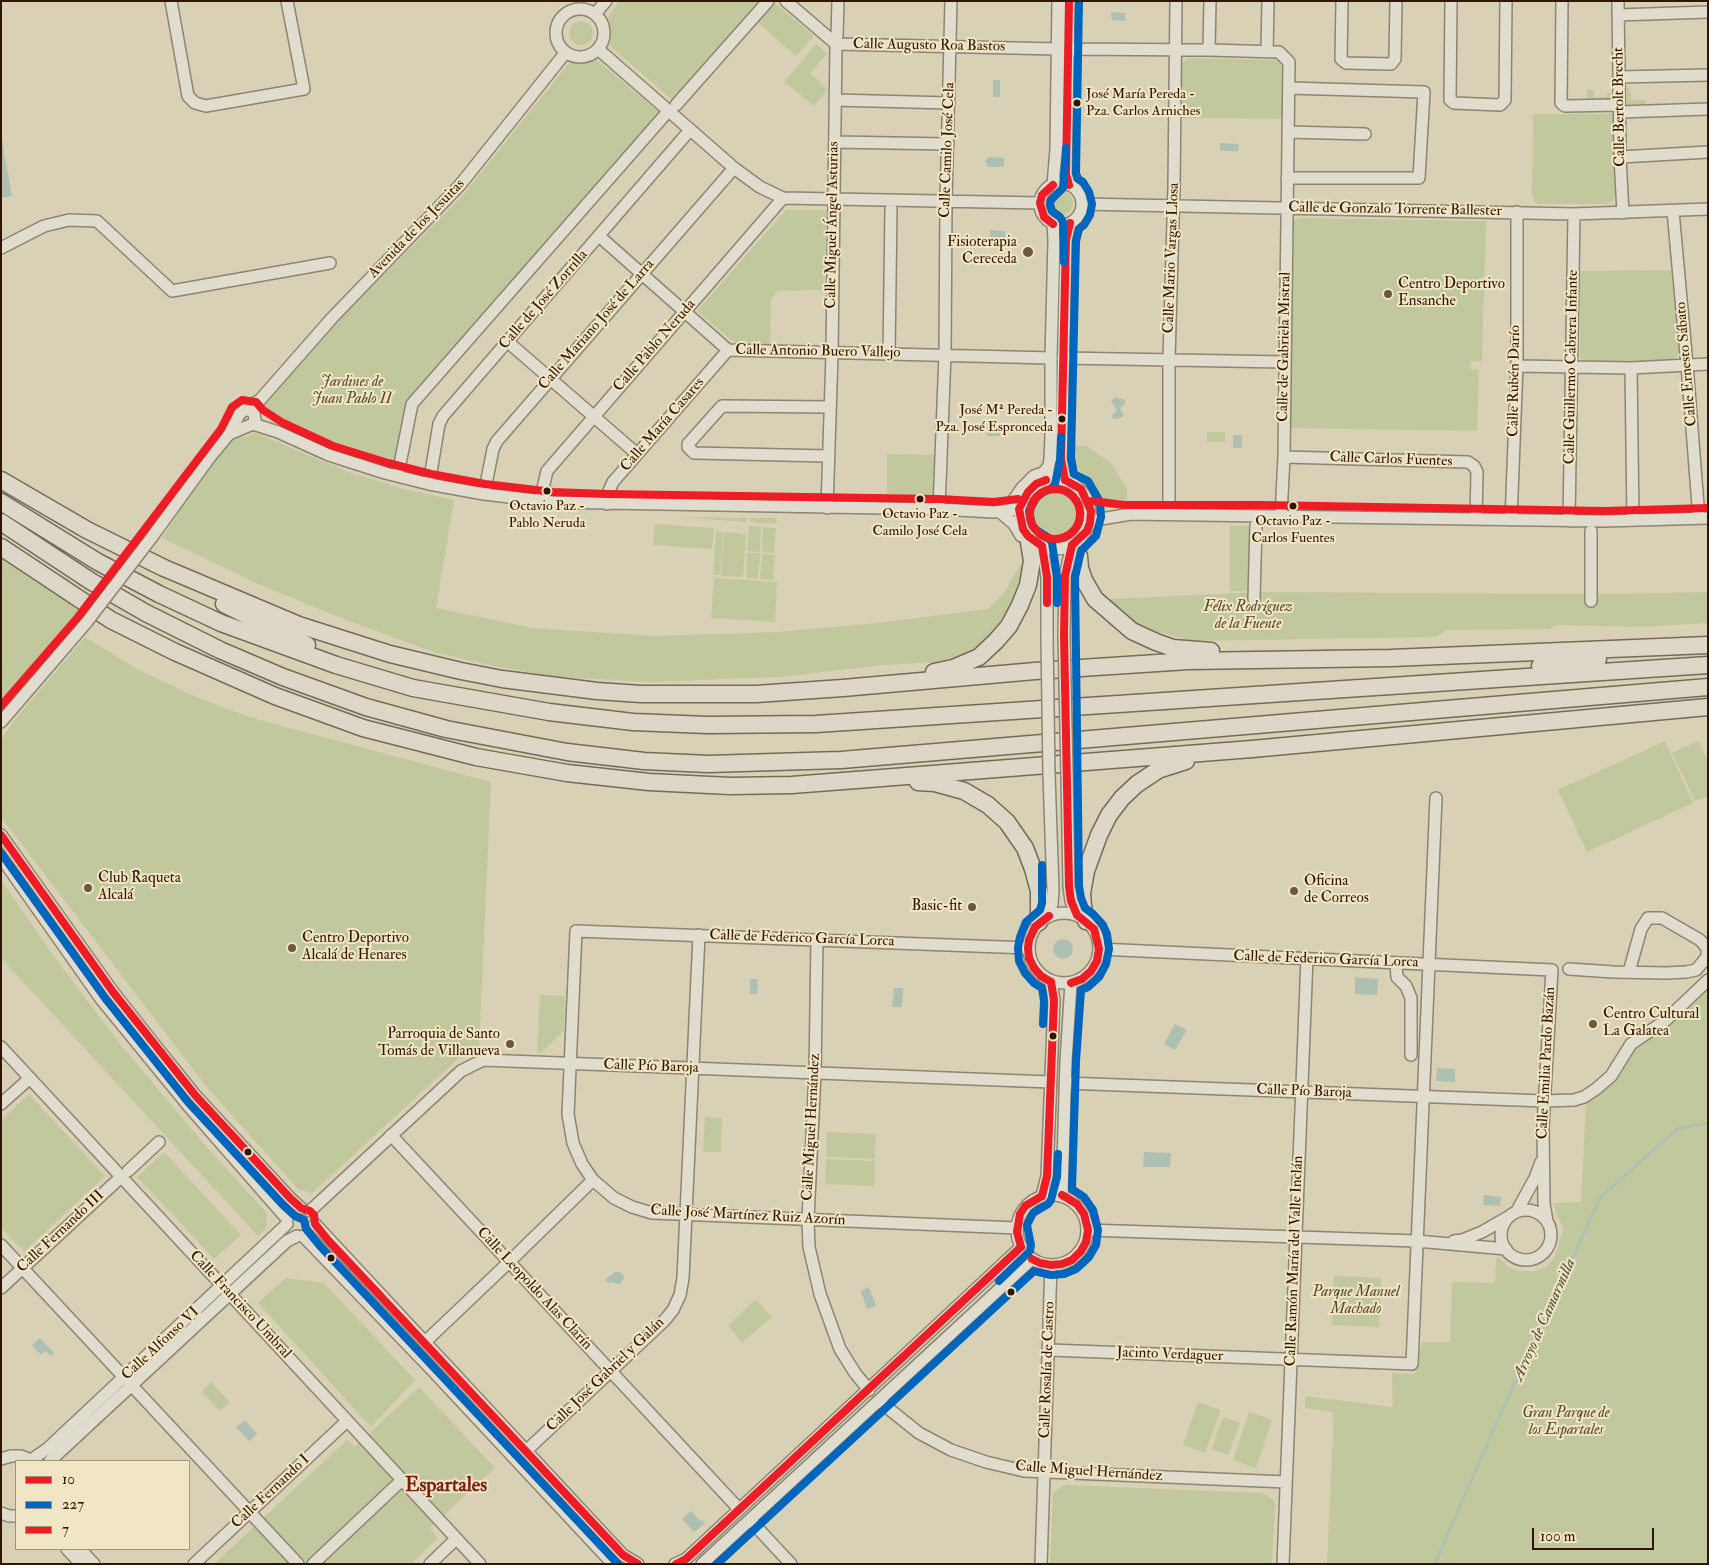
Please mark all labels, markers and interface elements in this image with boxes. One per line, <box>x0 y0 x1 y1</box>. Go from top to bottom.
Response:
street label: Calle Augusto Roa Bastos <box>853 36 1005 56</box>
street label: Calle Bertolt Brecht <box>1610 47 1630 167</box>
street label: Calle Camilo José Cela <box>937 82 959 218</box>
place label: José María Pereda - Pza. Carlos Arniches <box>1086 87 1200 120</box>
marker: José María Pereda - Pza. Carlos Arniches <box>1072 98 1082 108</box>
street label: Calle Miguel Ángel Asturias <box>823 141 843 309</box>
street label: Avenida de los Jesuitas <box>365 176 469 282</box>
street label: Calle Mario Vargas Llosa <box>1160 182 1184 334</box>
street label: Calle de Gonzalo Torrente Ballester <box>1288 199 1502 221</box>
place label: Fisioterapia Cereceda <box>947 234 1017 269</box>
marker: Fisioterapia Cereceda <box>1021 245 1035 259</box>
street label: Calle de José Zorrilla <box>496 247 592 353</box>
street label: Calle Mariano José de Larra <box>535 256 659 394</box>
street label: Calle Guillermo Cabrera Infante <box>1561 270 1583 464</box>
street label: Calle de Gabriela Mistral <box>1275 272 1295 422</box>
place label: Centro Deportivo Ensanche <box>1398 276 1505 311</box>
marker: Centro Deportivo Ensanche <box>1382 288 1394 300</box>
street label: Calle Pablo Neruda <box>610 296 700 396</box>
street label: Calle Ernesto Sábato <box>1673 301 1701 427</box>
street label: Calle Rubén Darío <box>1505 325 1525 437</box>
street label: Calle Antonio Buero Vallejo <box>735 342 901 362</box>
park label: Jardines de Juan Pablo II <box>312 374 392 409</box>
street label: Calle María Casares <box>617 374 709 476</box>
place label: José Mª Pereda - Pza. José Espronceda <box>935 403 1053 436</box>
marker: José Mª Pereda - Pza. José Espronceda <box>1057 414 1067 424</box>
street label: Calle Carlos Fuentes <box>1329 449 1453 471</box>
marker: Octavio Paz - Pablo Neruda <box>542 486 552 496</box>
marker: Octavio Paz - Camilo José Cela <box>915 494 925 504</box>
place label: Octavio Paz - Pablo Neruda <box>509 499 585 532</box>
marker: Octavio Paz - Carlos Fuentes <box>1288 501 1298 511</box>
place label: Octavio Paz - Camilo José Cela <box>873 507 967 540</box>
place label: Octavio Paz - Carlos Fuentes <box>1252 514 1334 546</box>
park label: Félix Rodríguez de la Fuente <box>1203 599 1293 634</box>
place label: Club Raqueta Alcalá <box>98 870 181 905</box>
place label: Oficina de Correos <box>1304 873 1369 908</box>
marker: Club Raqueta Alcalá <box>82 882 94 894</box>
marker: Oficina de Correos <box>1288 885 1300 897</box>
place label: Basic-fit <box>911 898 962 916</box>
marker: Basic-fit <box>966 901 978 913</box>
street label: Calle de Federico García Lorca <box>709 927 895 951</box>
place label: Centro Deportivo Alcalá de Henares <box>302 930 409 965</box>
marker: Centro Deportivo Alcalá de Henares <box>286 942 298 954</box>
street label: Calle de Federico García Lorca <box>1233 948 1419 972</box>
street label: Calle Emilia Pardo Bazán <box>1534 986 1560 1140</box>
place label: Centro Cultural La Galatea <box>1603 1006 1699 1041</box>
marker: Centro Cultural La Galatea <box>1587 1018 1599 1030</box>
place label: Parroquia de Santo Tomás de Villanueva <box>378 1026 500 1061</box>
unlabelled marker <box>1048 1031 1058 1041</box>
marker: Parroquia de Santo Tomás de Villanueva <box>504 1038 516 1050</box>
street label: Calle Miguel Hernández <box>799 1053 825 1201</box>
street label: Calle Pío Baroja <box>603 1056 699 1078</box>
street label: Calle Pío Baroja <box>1256 1081 1352 1103</box>
unlabelled marker <box>243 1147 253 1157</box>
street label: Calle Ramón María del Valle Inclán <box>1282 1155 1308 1367</box>
street label: Calle Fernando III <box>14 1187 108 1277</box>
street label: Calle José Martínez Ruiz Azorín <box>650 1202 846 1230</box>
street label: Calle Leopoldo Alas Clarín <box>473 1224 595 1354</box>
street label: Calle Francisco Umbral <box>185 1247 295 1363</box>
unlabelled marker <box>326 1253 336 1263</box>
water label: Arroyo de Camarmilla <box>1509 1256 1581 1384</box>
park label: Parque Manuel Machado <box>1312 1284 1400 1319</box>
unlabelled marker <box>1006 1287 1016 1297</box>
street label: Calle Rosalía de Castro <box>1037 1301 1059 1439</box>
street label: Calle Alfonso VI <box>119 1304 203 1384</box>
street label: Calle José Gabriel y Galán <box>543 1314 669 1436</box>
street label: Jacinto Verdaguer <box>1116 1344 1224 1366</box>
park label: Gran Parque de los Espartales <box>1522 1405 1610 1440</box>
street label: Calle Fernando I <box>228 1451 314 1533</box>
street label: Calle Miguel Hernández <box>1015 1458 1163 1486</box>
legend <box>15 1460 190 1550</box>
text: 10 <box>62 1470 75 1489</box>
district label: Espartales <box>405 1475 487 1499</box>
text: 227 <box>62 1495 84 1514</box>
scale bar <box>1534 1518 1656 1550</box>
text: 7 <box>62 1520 69 1539</box>
text: 100 m <box>1540 1527 1575 1546</box>

